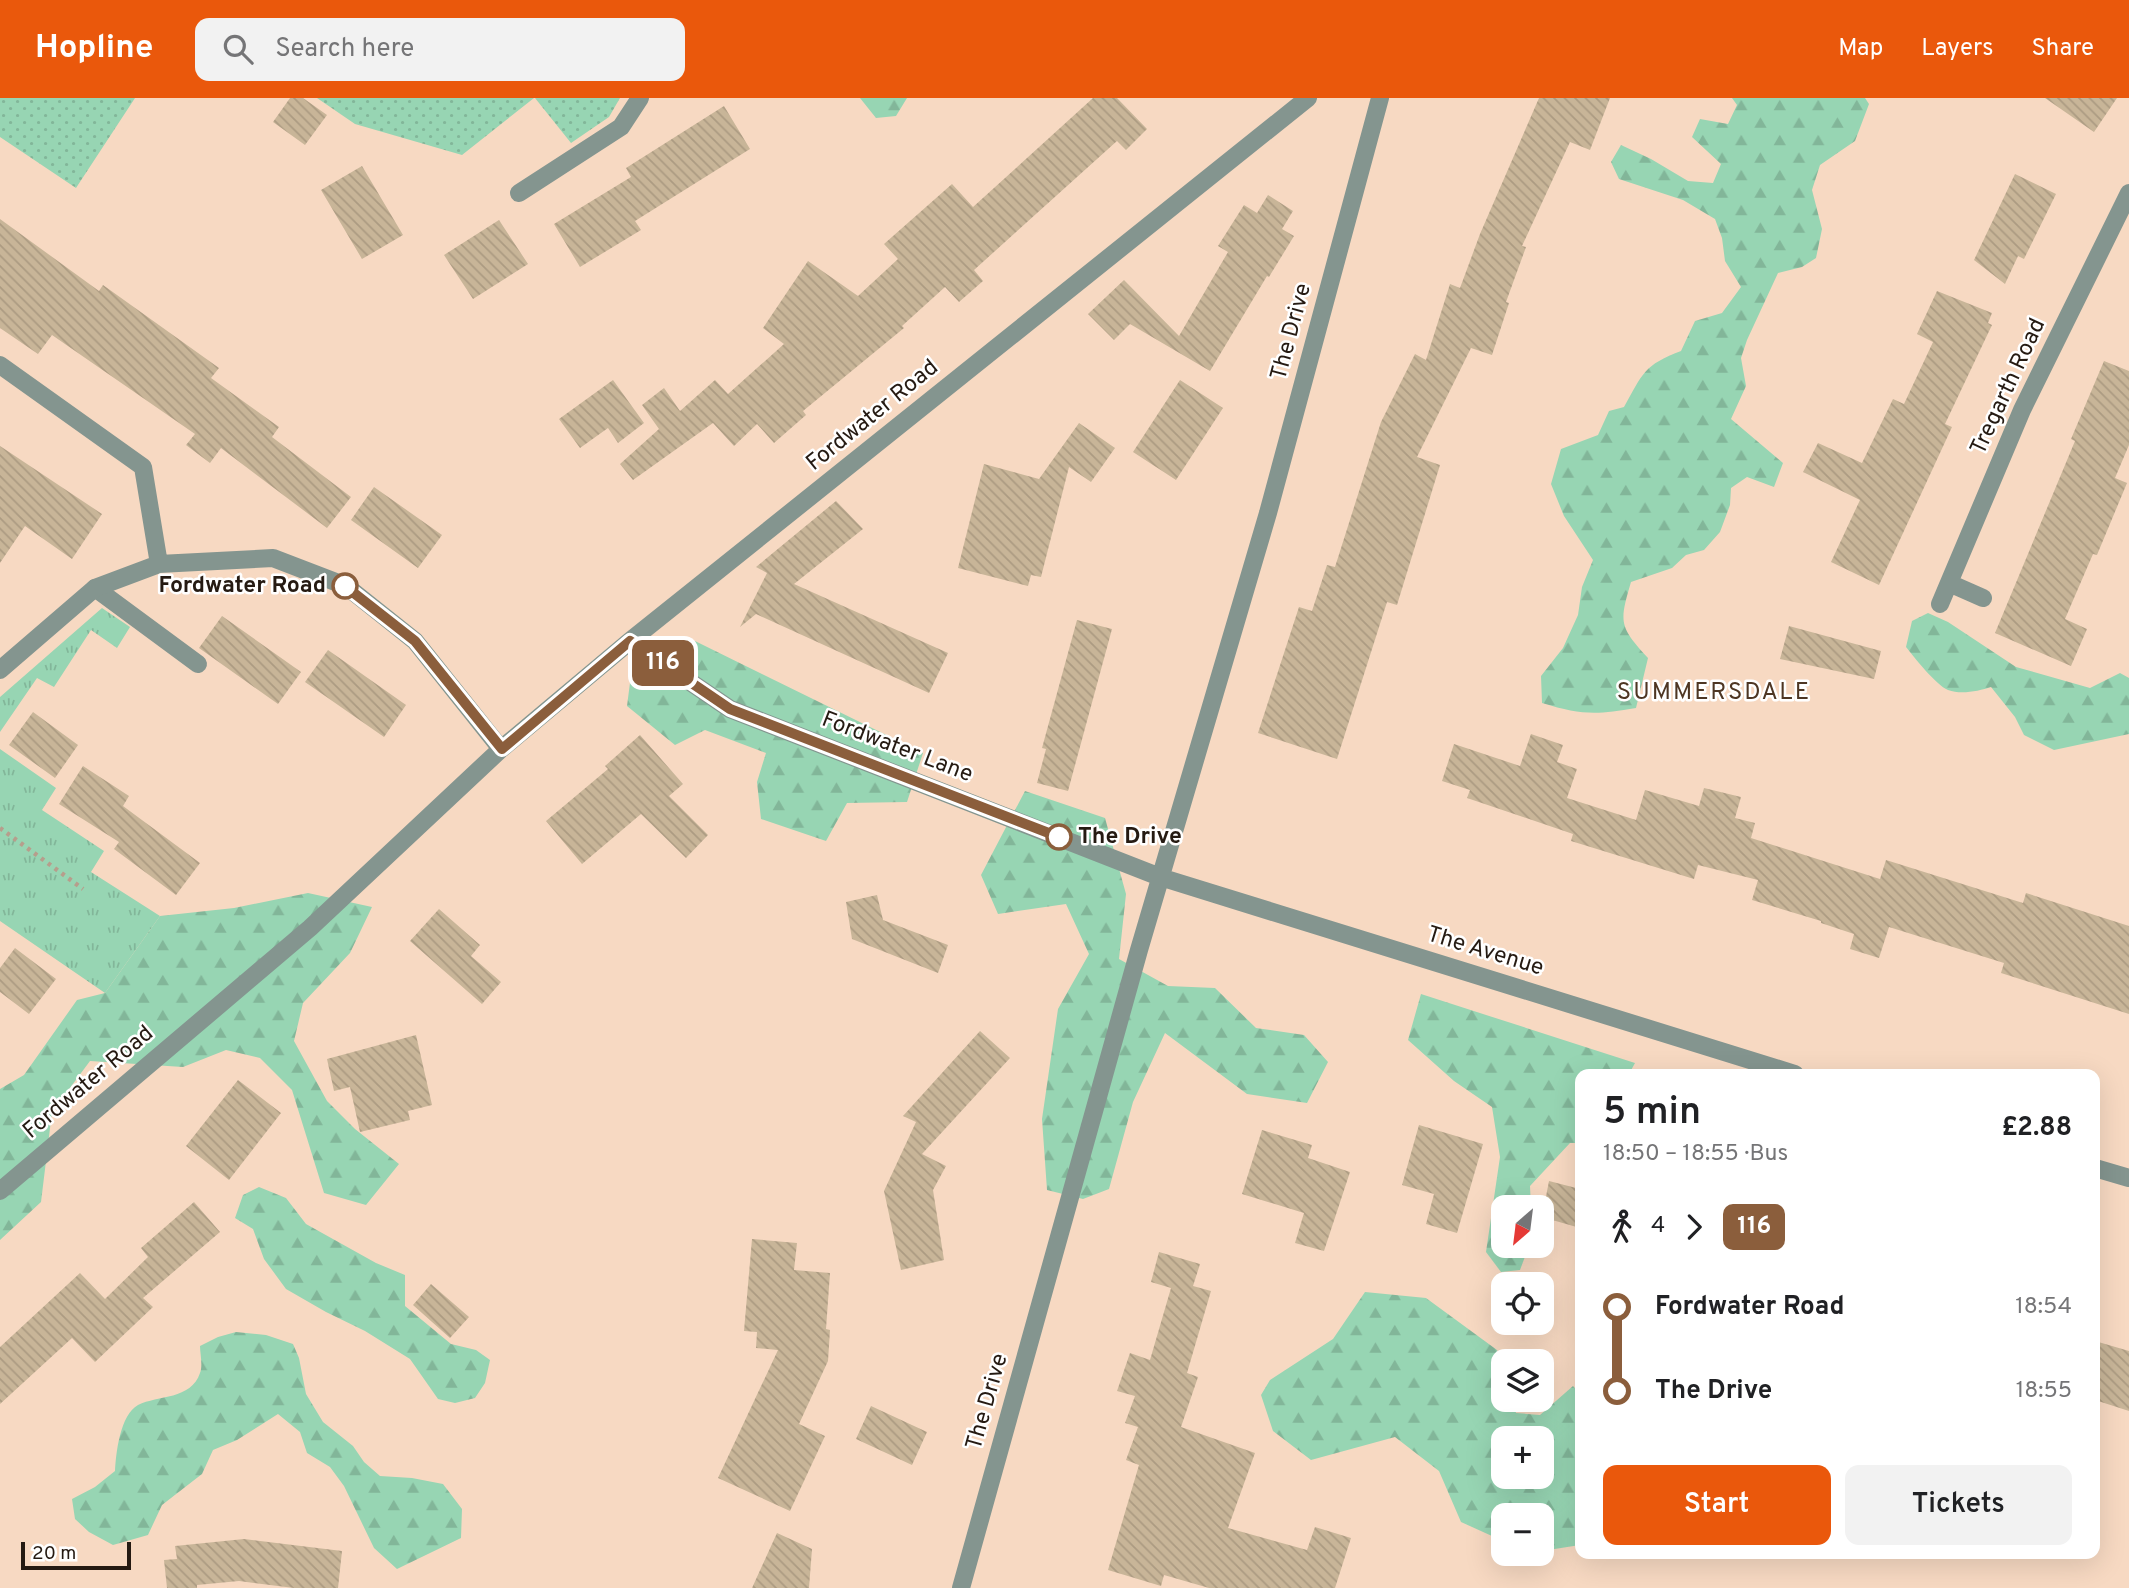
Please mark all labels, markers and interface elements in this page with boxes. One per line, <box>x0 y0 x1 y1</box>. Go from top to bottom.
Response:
search box <box>195 18 685 81</box>
text: Hopline <box>35 28 153 70</box>
icon: search <box>219 30 257 68</box>
text: Search here <box>275 33 414 66</box>
text: Map <box>1838 34 1883 64</box>
text: Layers <box>1921 34 1993 64</box>
text: Share <box>2031 34 2094 64</box>
street label: The Drive <box>1265 280 1319 384</box>
street label: Tregarth Road <box>1965 314 2053 460</box>
street label: Fordwater Road <box>801 354 945 478</box>
place label: Fordwater Road <box>158 572 326 601</box>
marker: Fordwater Road <box>332 573 358 599</box>
line badge: 116 <box>623 640 703 686</box>
text: 116 <box>646 648 680 678</box>
district label: SUMMERSDALE <box>1617 678 1811 708</box>
street label: Fordwater Lane <box>817 706 977 790</box>
place label: The Drive <box>1078 823 1182 852</box>
marker: The Drive <box>1046 824 1072 850</box>
street label: The Avenue <box>1423 921 1547 983</box>
street label: Fordwater Road <box>18 1020 160 1146</box>
text: 5 min <box>1603 1089 1701 1138</box>
text: £2.88 <box>2001 1112 2072 1145</box>
text: 18:50 – 18:55 · Bus <box>1603 1140 1788 1169</box>
north arrow <box>1491 1195 1554 1258</box>
map controls <box>1491 1195 1554 1566</box>
icon: walk <box>1603 1208 1641 1246</box>
icon: forward <box>1675 1208 1713 1246</box>
text: 4 <box>1651 1212 1665 1241</box>
text: 116 <box>1737 1212 1771 1242</box>
button: locate <box>1491 1272 1554 1335</box>
text: Fordwater Road <box>1655 1291 1844 1324</box>
text: 18:54 <box>2015 1293 2072 1322</box>
button: layers <box>1491 1349 1554 1412</box>
street label: The Drive <box>960 1350 1016 1454</box>
text: The Drive <box>1655 1375 1772 1408</box>
text: 18:55 <box>2016 1377 2072 1406</box>
button: + <box>1491 1426 1554 1489</box>
button: Start <box>1603 1465 1831 1545</box>
button: Tickets <box>1845 1465 2072 1545</box>
button: − <box>1491 1503 1554 1566</box>
scale bar <box>21 1539 131 1571</box>
text: 20 m <box>32 1542 76 1566</box>

